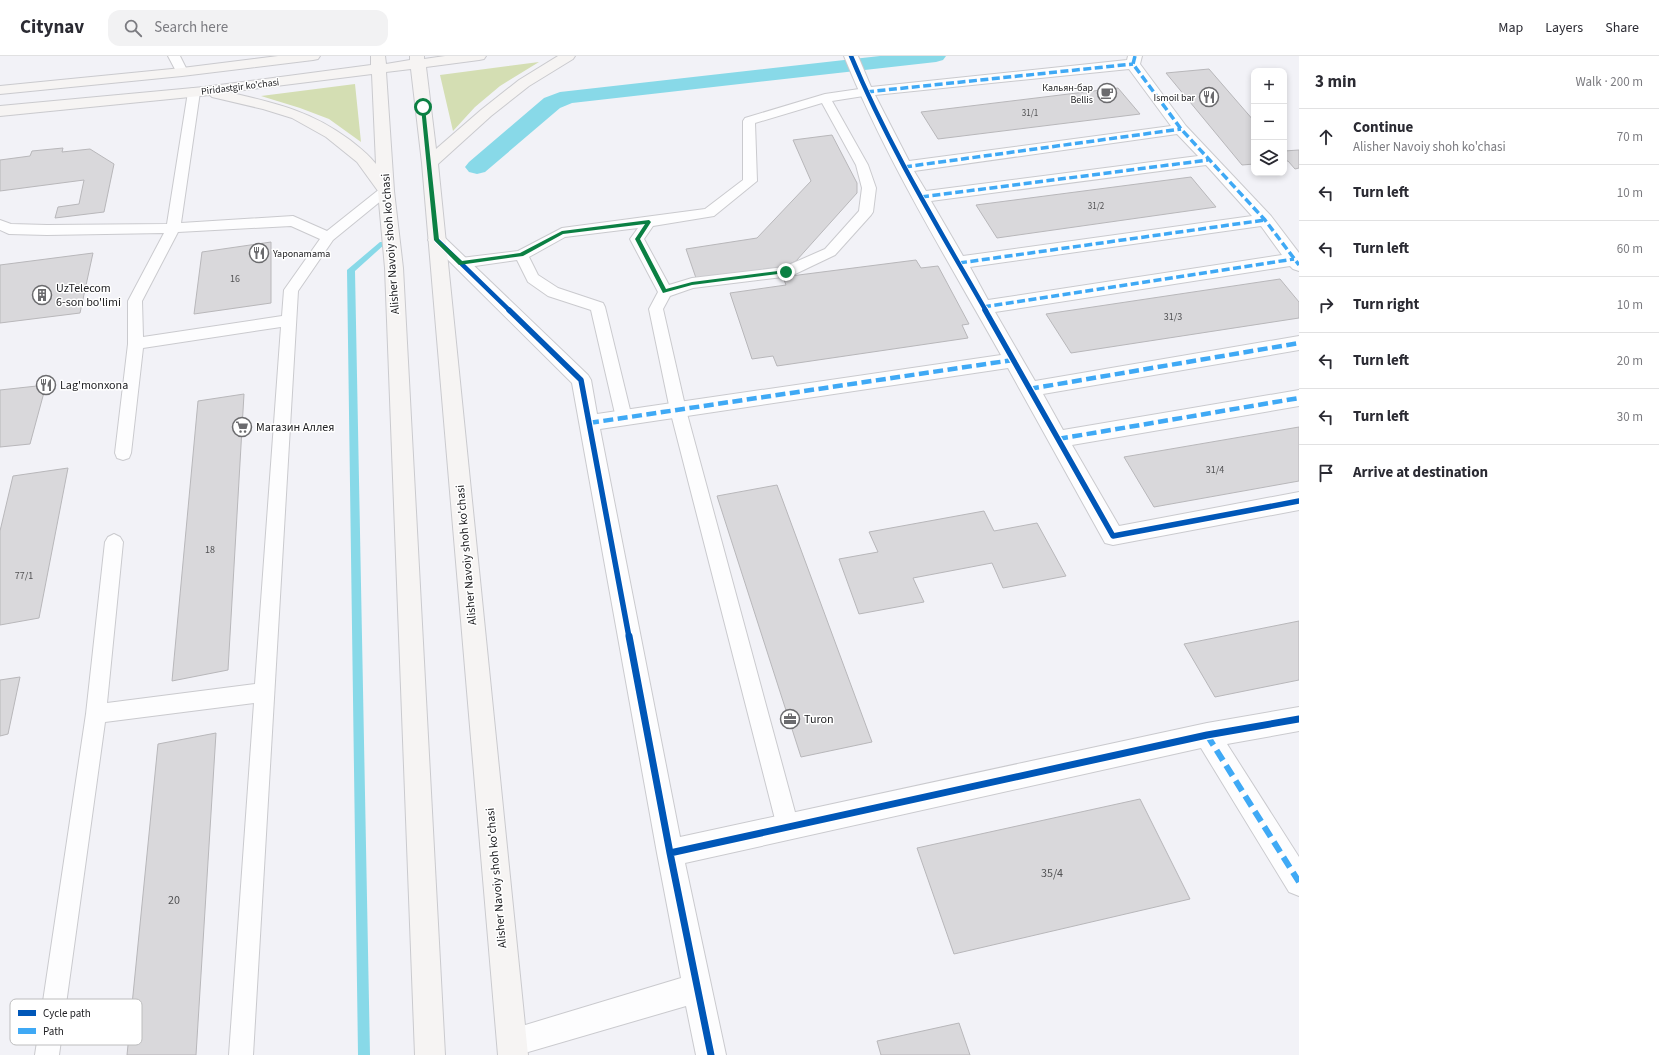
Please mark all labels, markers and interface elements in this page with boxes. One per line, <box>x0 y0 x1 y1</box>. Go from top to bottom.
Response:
search box <box>108 10 388 46</box>
text: Citynav <box>20 14 84 41</box>
icon: search <box>122 17 144 39</box>
text: Search here <box>154 17 228 38</box>
text: Map <box>1498 18 1523 38</box>
text: Layers <box>1545 18 1583 38</box>
text: Share <box>1605 18 1639 38</box>
map controls <box>1251 68 1287 176</box>
button: + <box>1251 68 1287 104</box>
text: 3 min <box>1315 70 1356 94</box>
text: Walk · 200 m <box>1575 73 1643 91</box>
street label: Piridastgir ko'chasi <box>200 75 280 99</box>
place label: Кальян-бар Bellis <box>1042 81 1093 107</box>
cafe icon: Кальян-бар Bellis <box>1096 82 1118 104</box>
restaurant icon: Ismoil bar <box>1198 86 1220 108</box>
place label: Ismoil bar <box>1154 91 1196 105</box>
route start <box>414 98 432 116</box>
button: − <box>1251 104 1287 140</box>
house number: 31/1 <box>1022 107 1038 120</box>
text: Continue <box>1353 117 1413 138</box>
icon: ahead <box>1315 126 1337 148</box>
text: 70 m <box>1617 128 1643 146</box>
text: Alisher Navoiy shoh ko'chasi <box>1353 138 1506 156</box>
button: layers <box>1251 140 1287 176</box>
street label: Alisher Navoiy shoh ko'chasi <box>377 173 404 315</box>
icon: left <box>1315 182 1337 204</box>
text: Turn left <box>1353 182 1409 203</box>
text: 10 m <box>1617 184 1643 202</box>
house number: 31/2 <box>1088 200 1105 213</box>
icon: left <box>1315 238 1337 260</box>
text: Turn left <box>1353 238 1409 259</box>
text: 60 m <box>1617 240 1643 258</box>
restaurant icon: Yaponamama <box>248 242 270 264</box>
place label: Yaponamama <box>272 247 330 261</box>
route end <box>777 263 795 281</box>
house number: 16 <box>230 272 240 286</box>
place label: UzTelecom 6-son bo'limi <box>56 280 121 311</box>
building icon: UzTelecom 6-son bo'limi <box>31 284 53 306</box>
icon: right <box>1315 294 1337 316</box>
text: Turn right <box>1353 294 1419 315</box>
text: 10 m <box>1617 296 1643 314</box>
house number: 31/3 <box>1164 310 1182 324</box>
icon: left <box>1315 350 1337 372</box>
text: Turn left <box>1353 350 1409 371</box>
text: 20 m <box>1617 352 1643 370</box>
restaurant icon: Lag'monxona <box>35 374 57 396</box>
place label: Lag'monxona <box>60 377 128 394</box>
icon: left <box>1315 406 1337 428</box>
text: Turn left <box>1353 406 1409 427</box>
text: 30 m <box>1617 408 1643 426</box>
supermarket icon: Магазин Аллея <box>231 416 253 438</box>
place label: Магазин Аллея <box>256 419 334 436</box>
icon: arrive <box>1315 462 1337 484</box>
text: Arrive at destination <box>1353 462 1488 483</box>
house number: 31/4 <box>1206 463 1224 477</box>
street label: Alisher Navoiy shoh ko'chasi <box>452 484 481 626</box>
house number: 18 <box>205 543 215 557</box>
house number: 77/1 <box>15 569 33 583</box>
office icon: Turon <box>779 708 801 730</box>
place label: Turon <box>804 711 834 728</box>
street label: Alisher Navoiy shoh ko'chasi <box>482 807 511 949</box>
house number: 35/4 <box>1041 865 1063 882</box>
house number: 20 <box>168 892 180 909</box>
legend <box>10 999 142 1045</box>
text: Cycle path <box>43 1006 91 1021</box>
text: Path <box>43 1024 64 1039</box>

